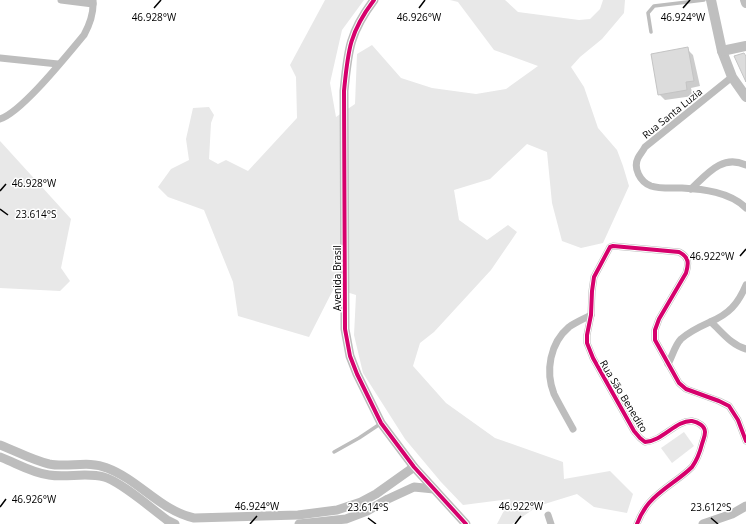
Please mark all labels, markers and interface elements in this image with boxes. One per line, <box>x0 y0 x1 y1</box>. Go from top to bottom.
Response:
text: 46.928°W <box>132 10 177 24</box>
text: 46.926°W <box>397 10 442 24</box>
text: 46.924°W <box>661 10 706 24</box>
street label: Rua Santa Luzia <box>639 84 705 142</box>
text: 46.928°W <box>12 176 57 190</box>
text: 23.614°S <box>16 207 56 221</box>
street label: Avenida Brasil <box>330 245 344 311</box>
text: 46.922°W <box>690 249 735 263</box>
street label: Rua São Benedito <box>597 357 651 435</box>
text: 46.926°W <box>12 492 57 506</box>
text: 46.924°W <box>235 499 280 513</box>
text: 46.922°W <box>499 499 544 513</box>
text: 23.614°S <box>348 500 388 514</box>
text: 23.612°S <box>691 500 731 514</box>

